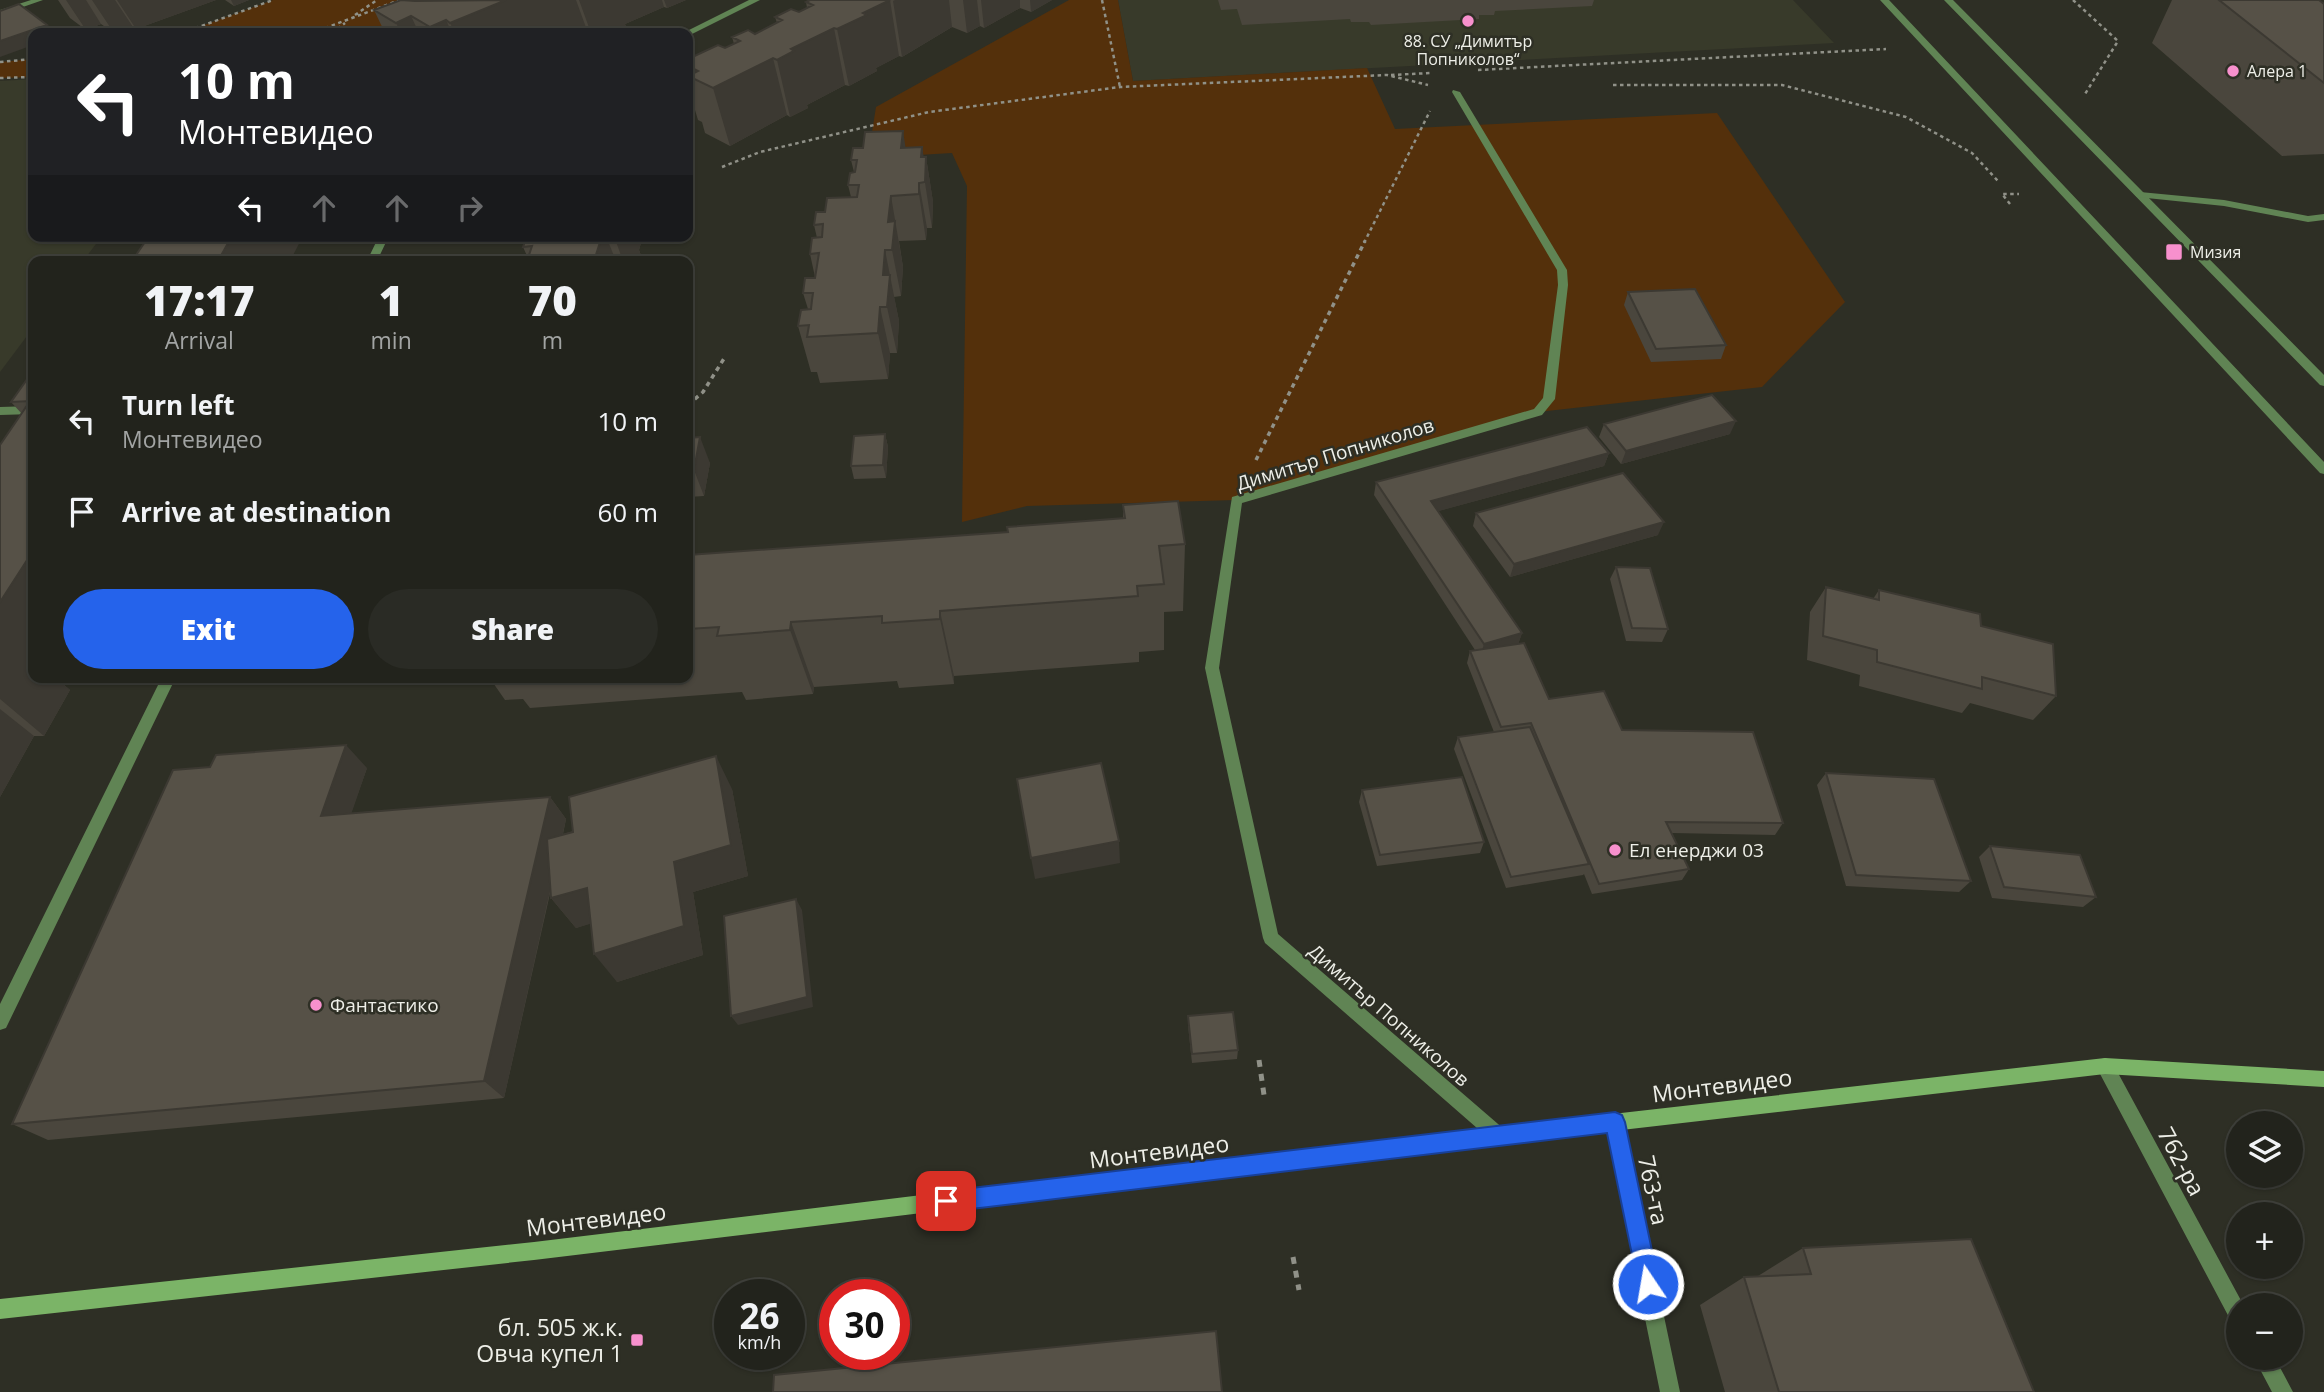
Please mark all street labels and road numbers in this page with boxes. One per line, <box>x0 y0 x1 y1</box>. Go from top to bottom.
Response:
street label: Димитър Попниколов <box>1233 412 1437 496</box>
street label: Димитър Попниколов <box>1303 938 1475 1092</box>
street label: Монтевидео <box>1650 1061 1794 1109</box>
street label: 762-ра <box>2151 1121 2213 1201</box>
street label: Монтевидео <box>1087 1127 1231 1175</box>
street label: 763-та <box>1631 1152 1677 1228</box>
street label: Монтевидео <box>524 1195 668 1243</box>

